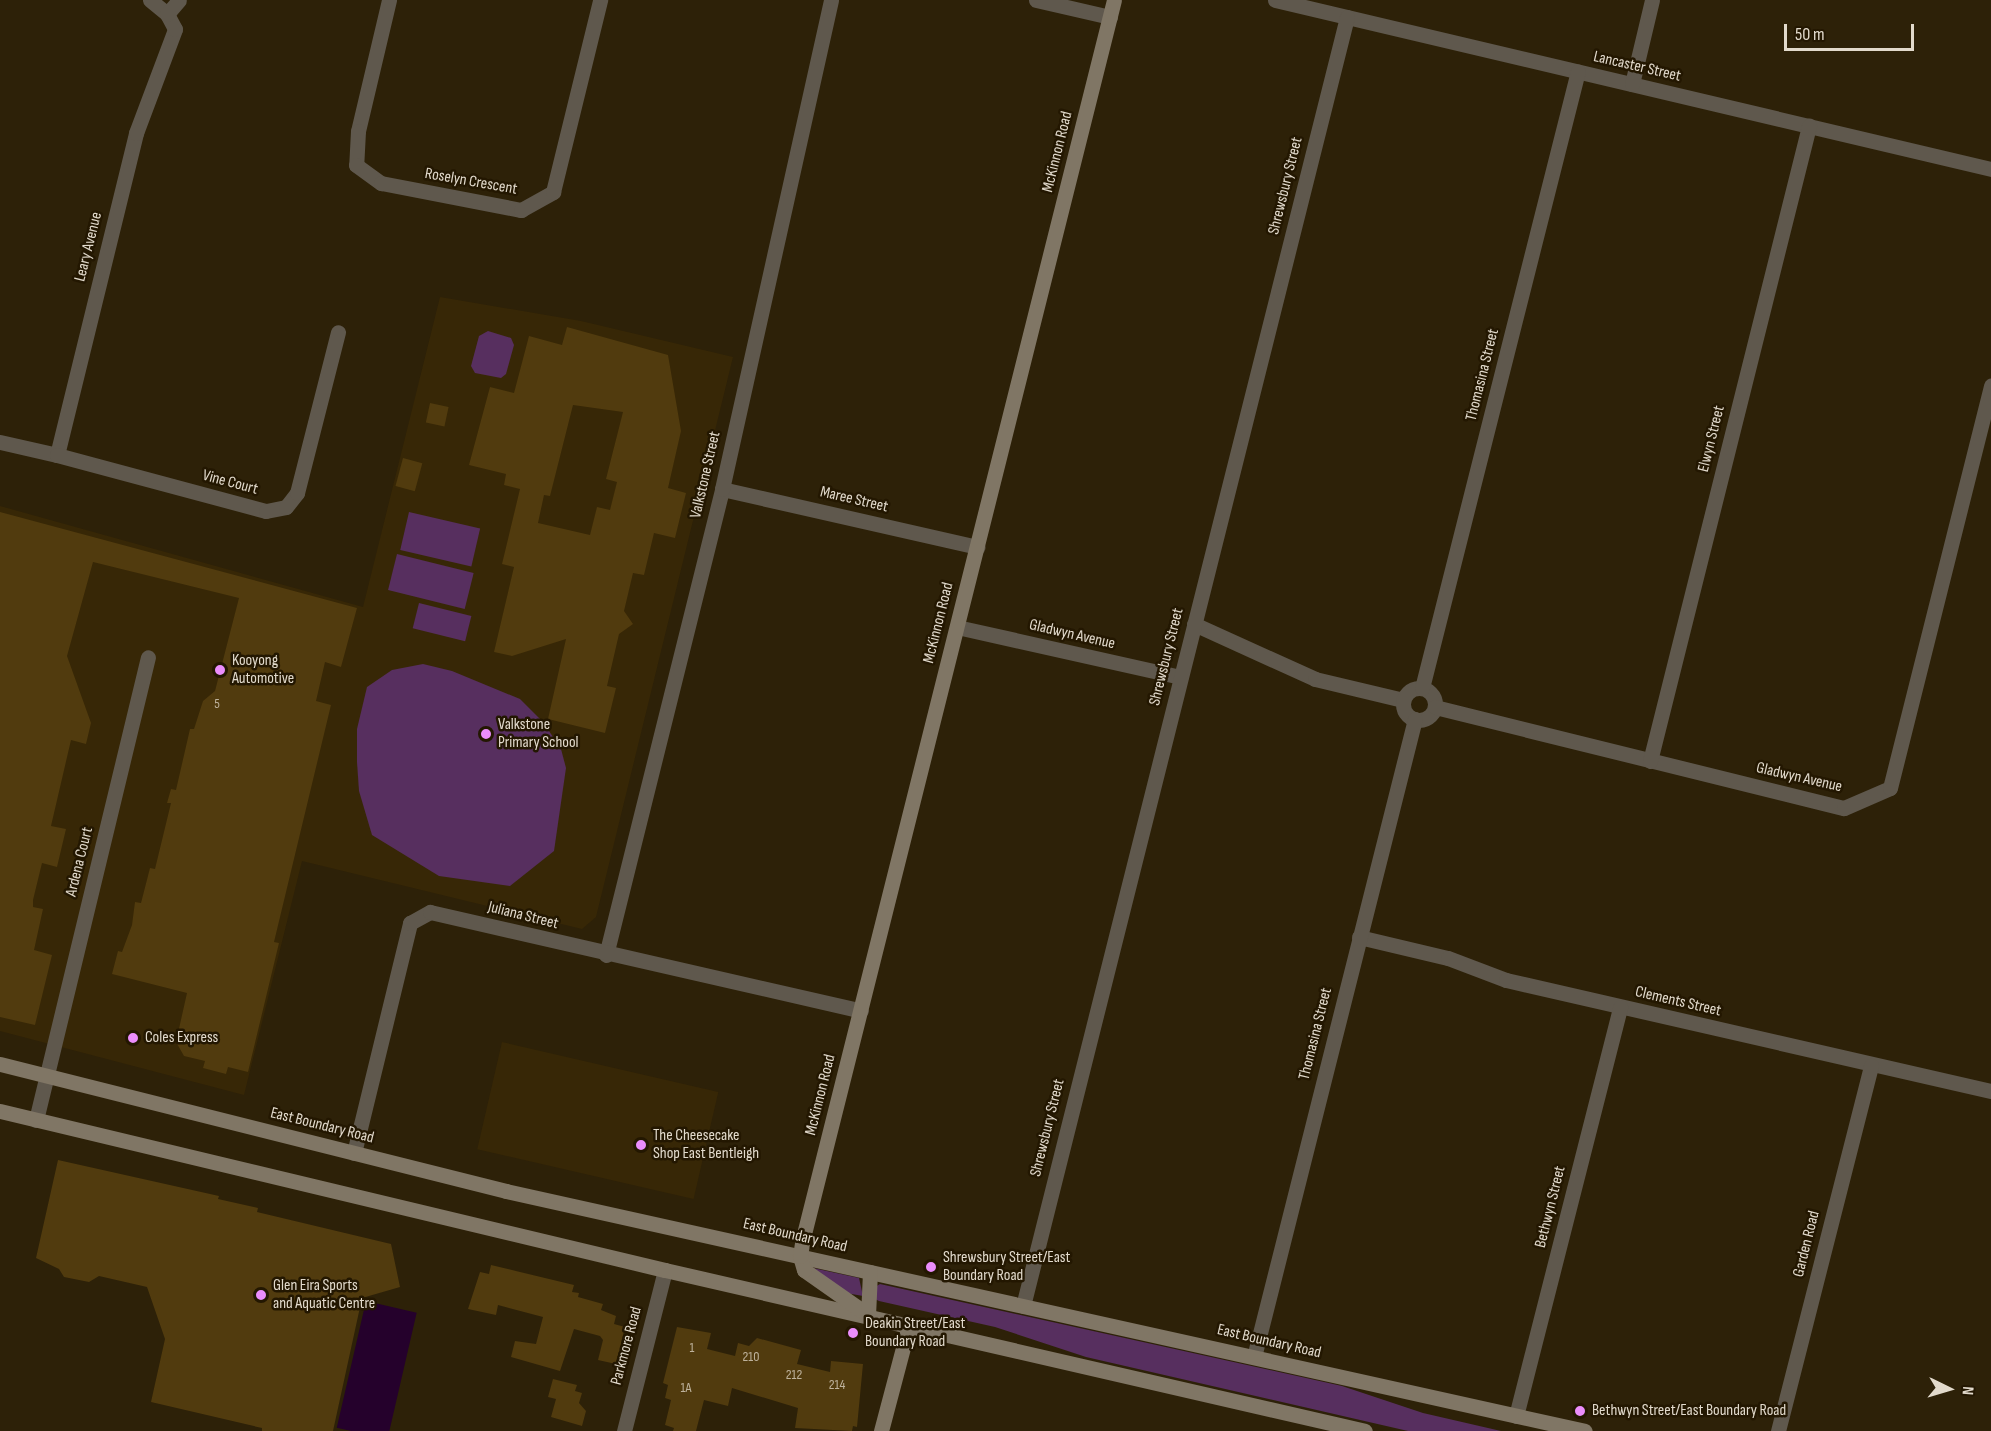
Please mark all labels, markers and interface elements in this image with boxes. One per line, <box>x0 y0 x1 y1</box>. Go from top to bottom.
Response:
scale bar <box>1787 12 1918 50</box>
text: 50 m <box>1795 24 1825 45</box>
street label: Lancaster Street <box>1591 48 1683 86</box>
street label: McKinnon Road <box>1039 110 1077 194</box>
street label: Shrewsbury Street <box>1265 135 1307 237</box>
street label: Roselyn Crescent <box>423 164 519 200</box>
street label: Leary Avenue <box>71 210 107 284</box>
street label: Thomasina Street <box>1462 327 1504 423</box>
street label: Elwyn Street <box>1694 404 1730 474</box>
street label: Valkstone Street <box>687 430 725 520</box>
street label: Vine Court <box>200 466 260 500</box>
street label: Maree Street <box>818 483 890 517</box>
street label: McKinnon Road <box>920 581 958 665</box>
street label: Shrewsbury Street <box>1146 606 1188 708</box>
street label: Gladwyn Avenue <box>1027 616 1117 654</box>
place label: Kooyong Automotive <box>232 651 294 689</box>
marker: Kooyong Automotive <box>213 663 227 677</box>
house number: 5 <box>214 696 220 712</box>
place label: Valkstone Primary School <box>498 715 579 753</box>
marker: Valkstone Primary School <box>479 727 493 741</box>
street label: Gladwyn Avenue <box>1754 759 1844 797</box>
street label: Ardena Court <box>62 825 98 899</box>
street label: Juliana Street <box>486 898 560 934</box>
street label: Clements Street <box>1633 983 1723 1021</box>
street label: Thomasina Street <box>1295 986 1337 1082</box>
place label: Coles Express <box>145 1028 218 1048</box>
marker: Coles Express <box>126 1031 140 1045</box>
street label: McKinnon Road <box>802 1053 840 1137</box>
street label: Shrewsbury Street <box>1027 1077 1069 1179</box>
street label: East Boundary Road <box>268 1104 376 1148</box>
place label: The Cheesecake Shop East Bentleigh <box>653 1126 759 1164</box>
marker: The Cheesecake Shop East Bentleigh <box>634 1138 648 1152</box>
street label: Bethwyn Street <box>1532 1164 1570 1250</box>
street label: Garden Road <box>1790 1209 1824 1279</box>
street label: East Boundary Road <box>741 1215 849 1257</box>
place label: Shrewsbury Street/East Boundary Road <box>943 1248 1070 1286</box>
marker: Shrewsbury Street/East Boundary Road <box>924 1260 938 1274</box>
place label: Glen Eira Sports and Aquatic Centre <box>273 1276 375 1314</box>
marker: Glen Eira Sports and Aquatic Centre <box>254 1288 268 1302</box>
street label: Parkmore Road <box>607 1305 647 1387</box>
place label: Deakin Street/East Boundary Road <box>865 1314 965 1352</box>
street label: East Boundary Road <box>1215 1321 1323 1363</box>
marker: Deakin Street/East Boundary Road <box>846 1326 860 1340</box>
house number: 1 <box>690 1340 694 1356</box>
house number: 210 <box>743 1349 759 1365</box>
north arrow <box>1919 1359 1979 1419</box>
house number: 212 <box>786 1367 802 1383</box>
house number: 214 <box>829 1377 845 1393</box>
house number: 1A <box>680 1380 692 1396</box>
text: N <box>1958 1386 1977 1396</box>
place label: Bethwyn Street/East Boundary Road <box>1592 1401 1786 1421</box>
marker: Bethwyn Street/East Boundary Road <box>1573 1404 1587 1418</box>

